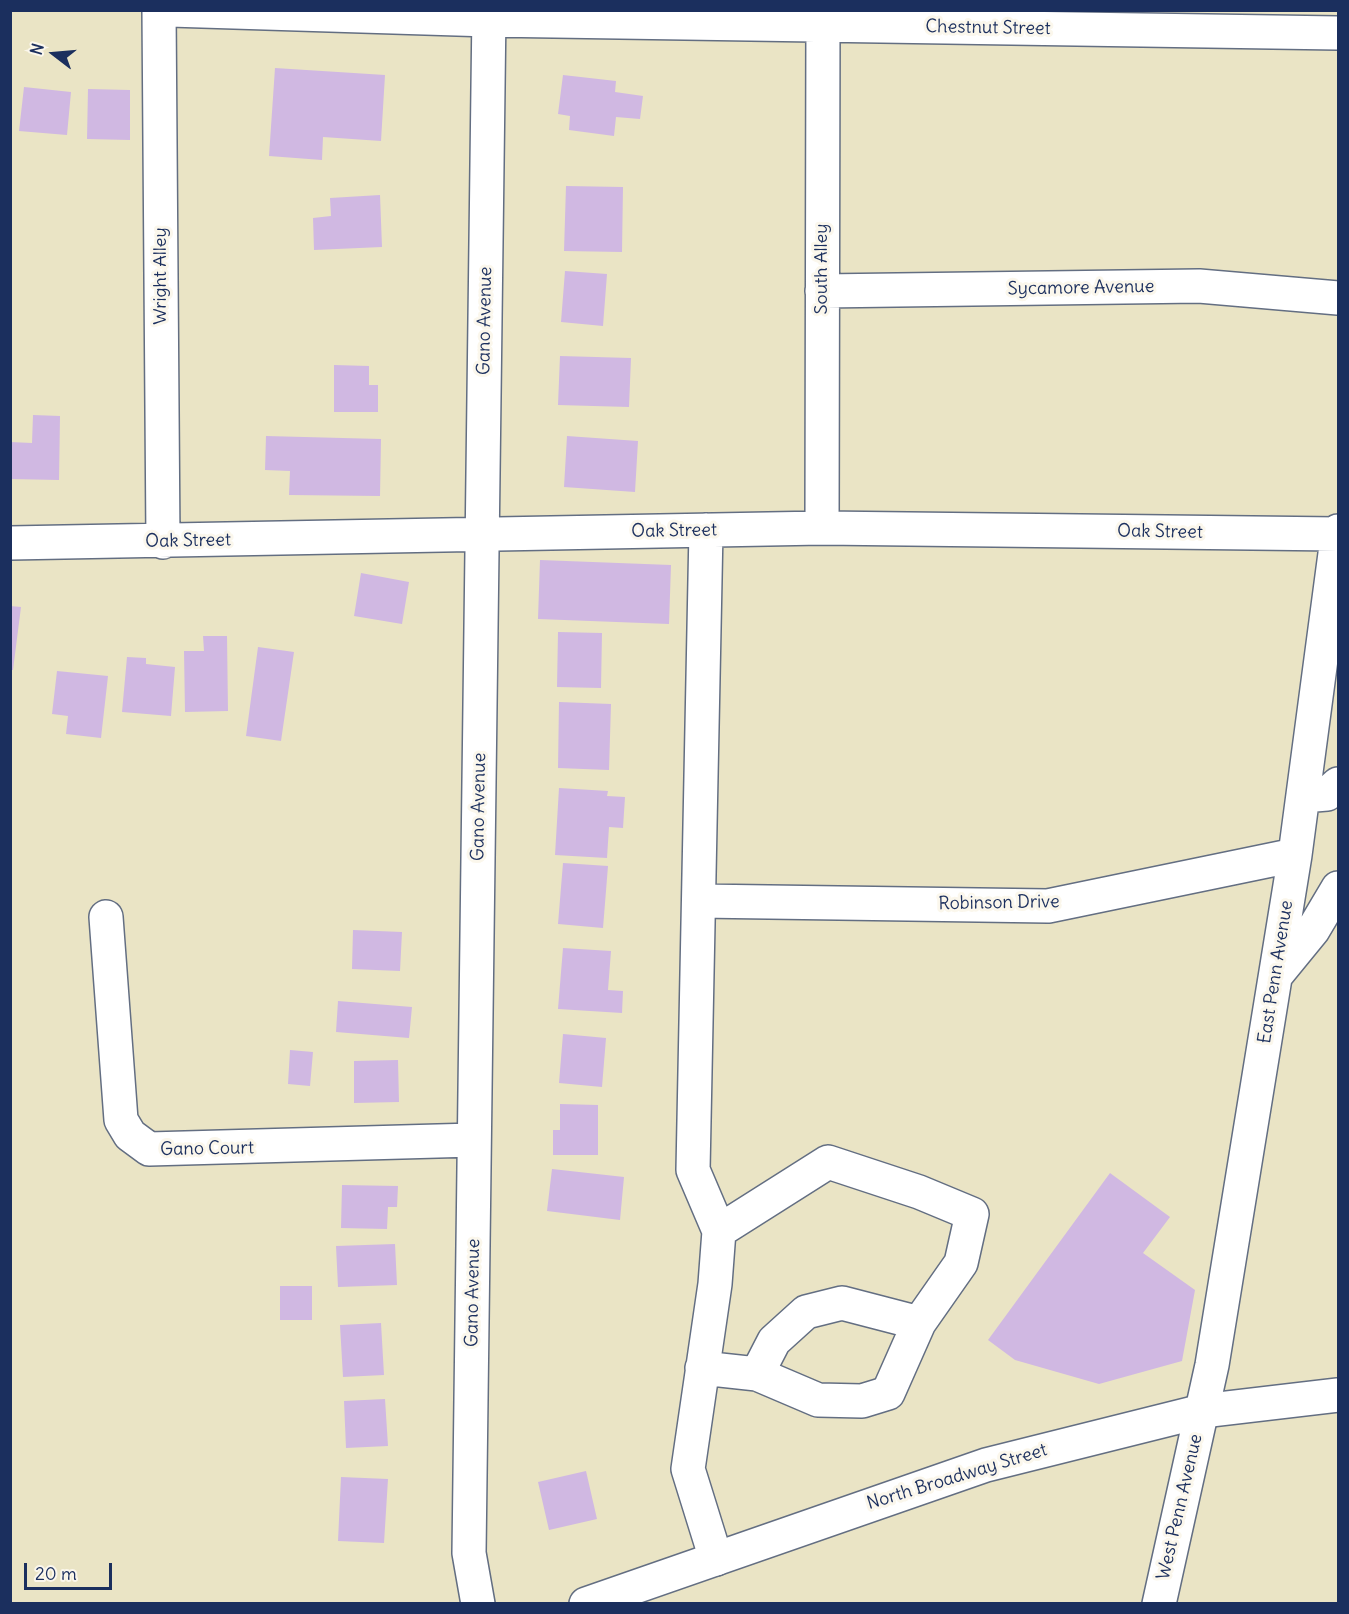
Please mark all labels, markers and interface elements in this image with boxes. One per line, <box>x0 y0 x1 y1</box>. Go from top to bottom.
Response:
street label: Chestnut Street <box>925 16 1051 40</box>
north arrow <box>24 24 84 84</box>
text: N <box>26 41 48 57</box>
street label: South Alley <box>811 224 833 314</box>
street label: Wright Alley <box>150 227 172 325</box>
street label: Gano Avenue <box>473 267 497 375</box>
street label: Sycamore Avenue <box>1008 276 1154 300</box>
street label: Oak Street <box>631 519 717 543</box>
street label: Oak Street <box>1117 520 1203 544</box>
street label: Oak Street <box>145 529 231 553</box>
street label: Gano Avenue <box>467 753 491 861</box>
street label: Robinson Drive <box>938 891 1060 915</box>
street label: East Penn Avenue <box>1254 899 1298 1045</box>
street label: Gano Court <box>160 1137 254 1161</box>
street label: Gano Avenue <box>461 1239 485 1347</box>
street label: West Penn Avenue <box>1153 1432 1207 1582</box>
street label: North Broadway Street <box>864 1439 1050 1515</box>
scale bar <box>27 1551 116 1589</box>
text: 20 m <box>35 1562 77 1585</box>

